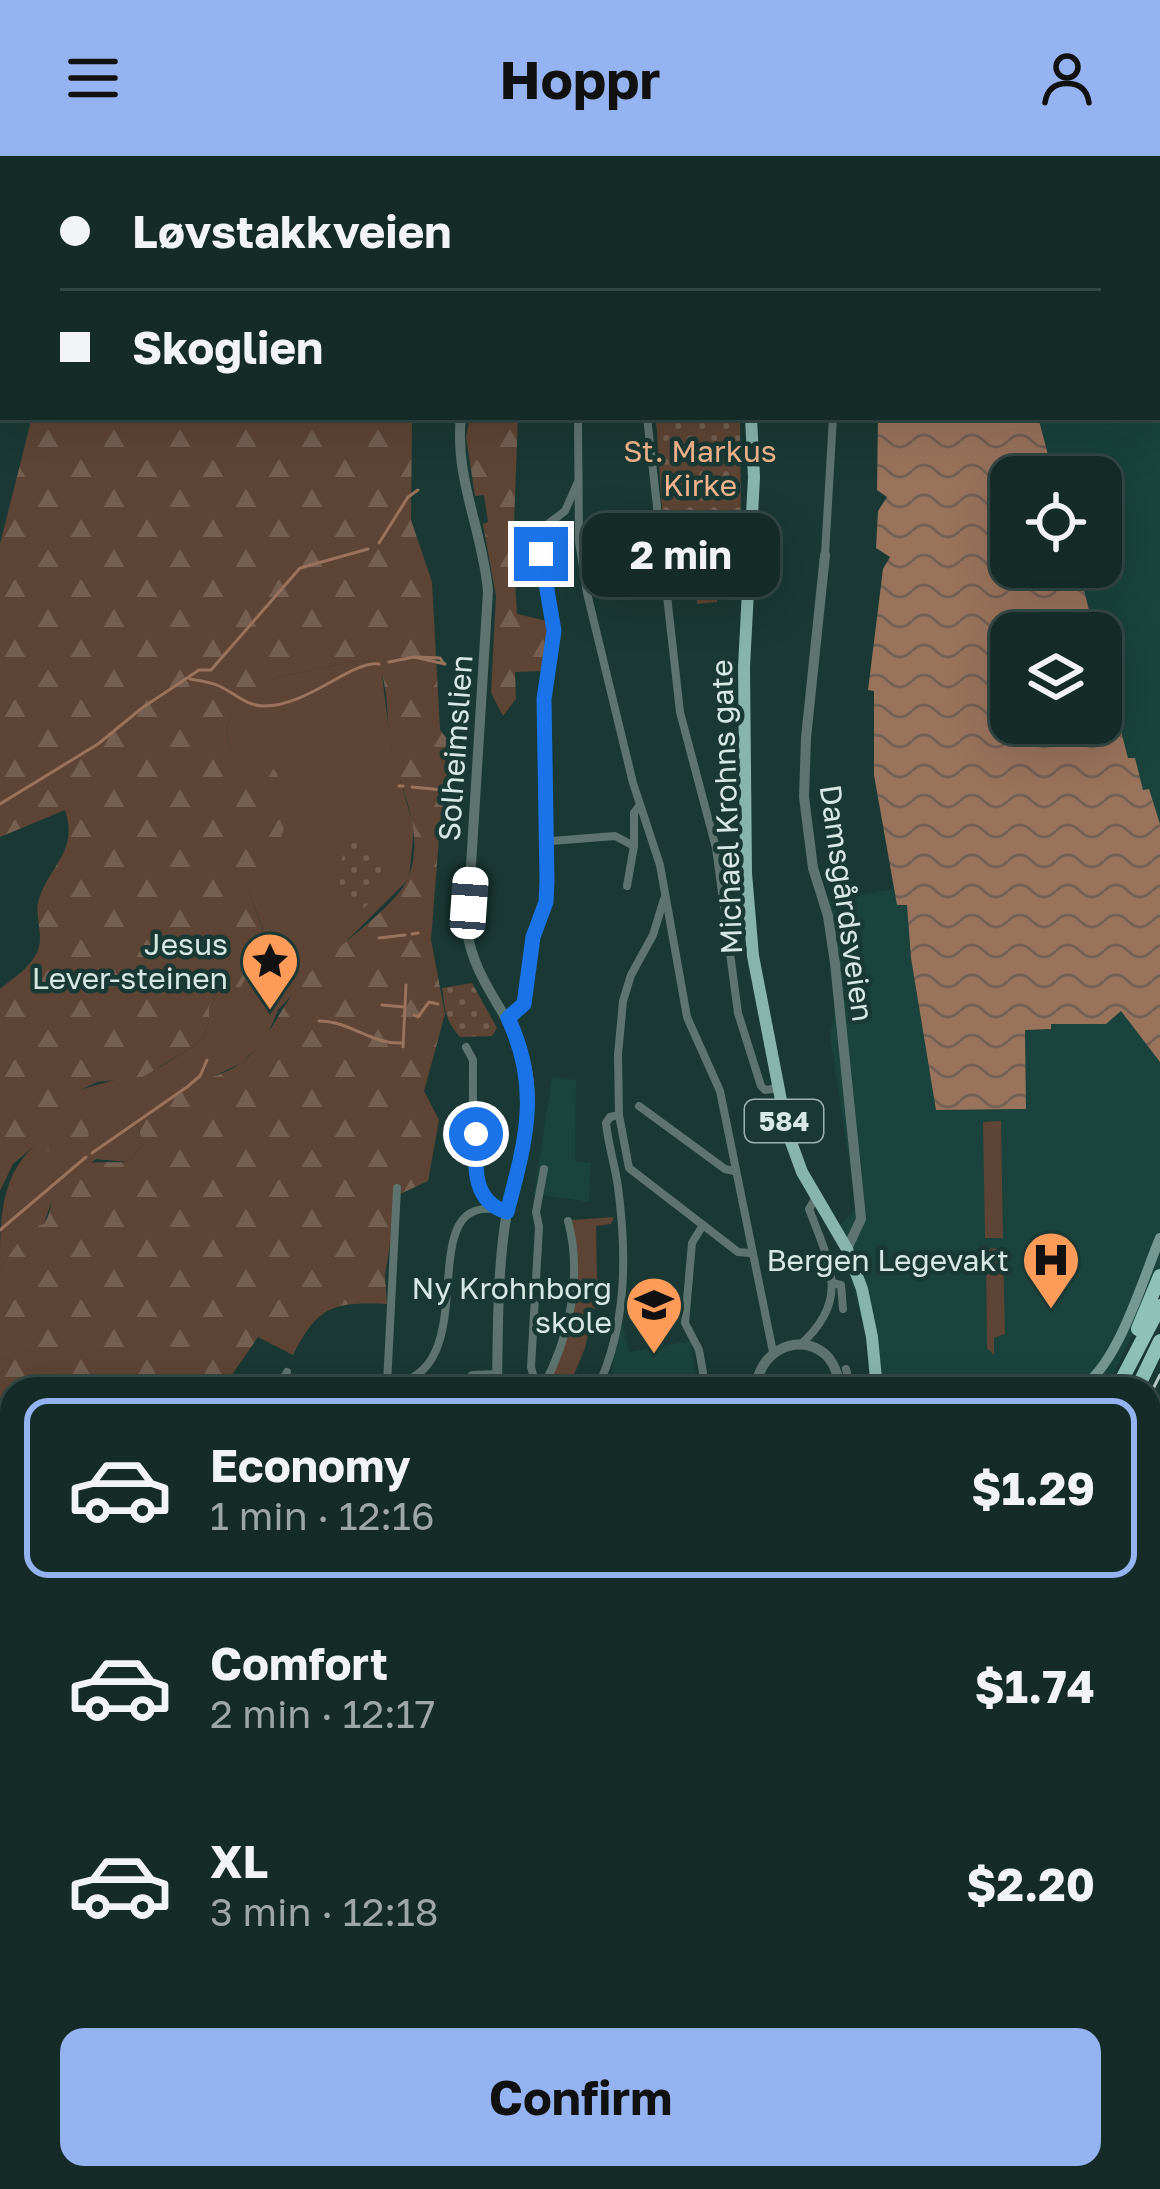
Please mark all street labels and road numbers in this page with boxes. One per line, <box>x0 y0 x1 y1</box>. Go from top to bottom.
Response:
street label: Solheimslien <box>431 654 479 842</box>
street label: Michael Krohns gate <box>703 659 749 955</box>
street label: Damsgårdsveien <box>813 782 881 1024</box>
road number: 584 <box>745 1100 823 1142</box>

